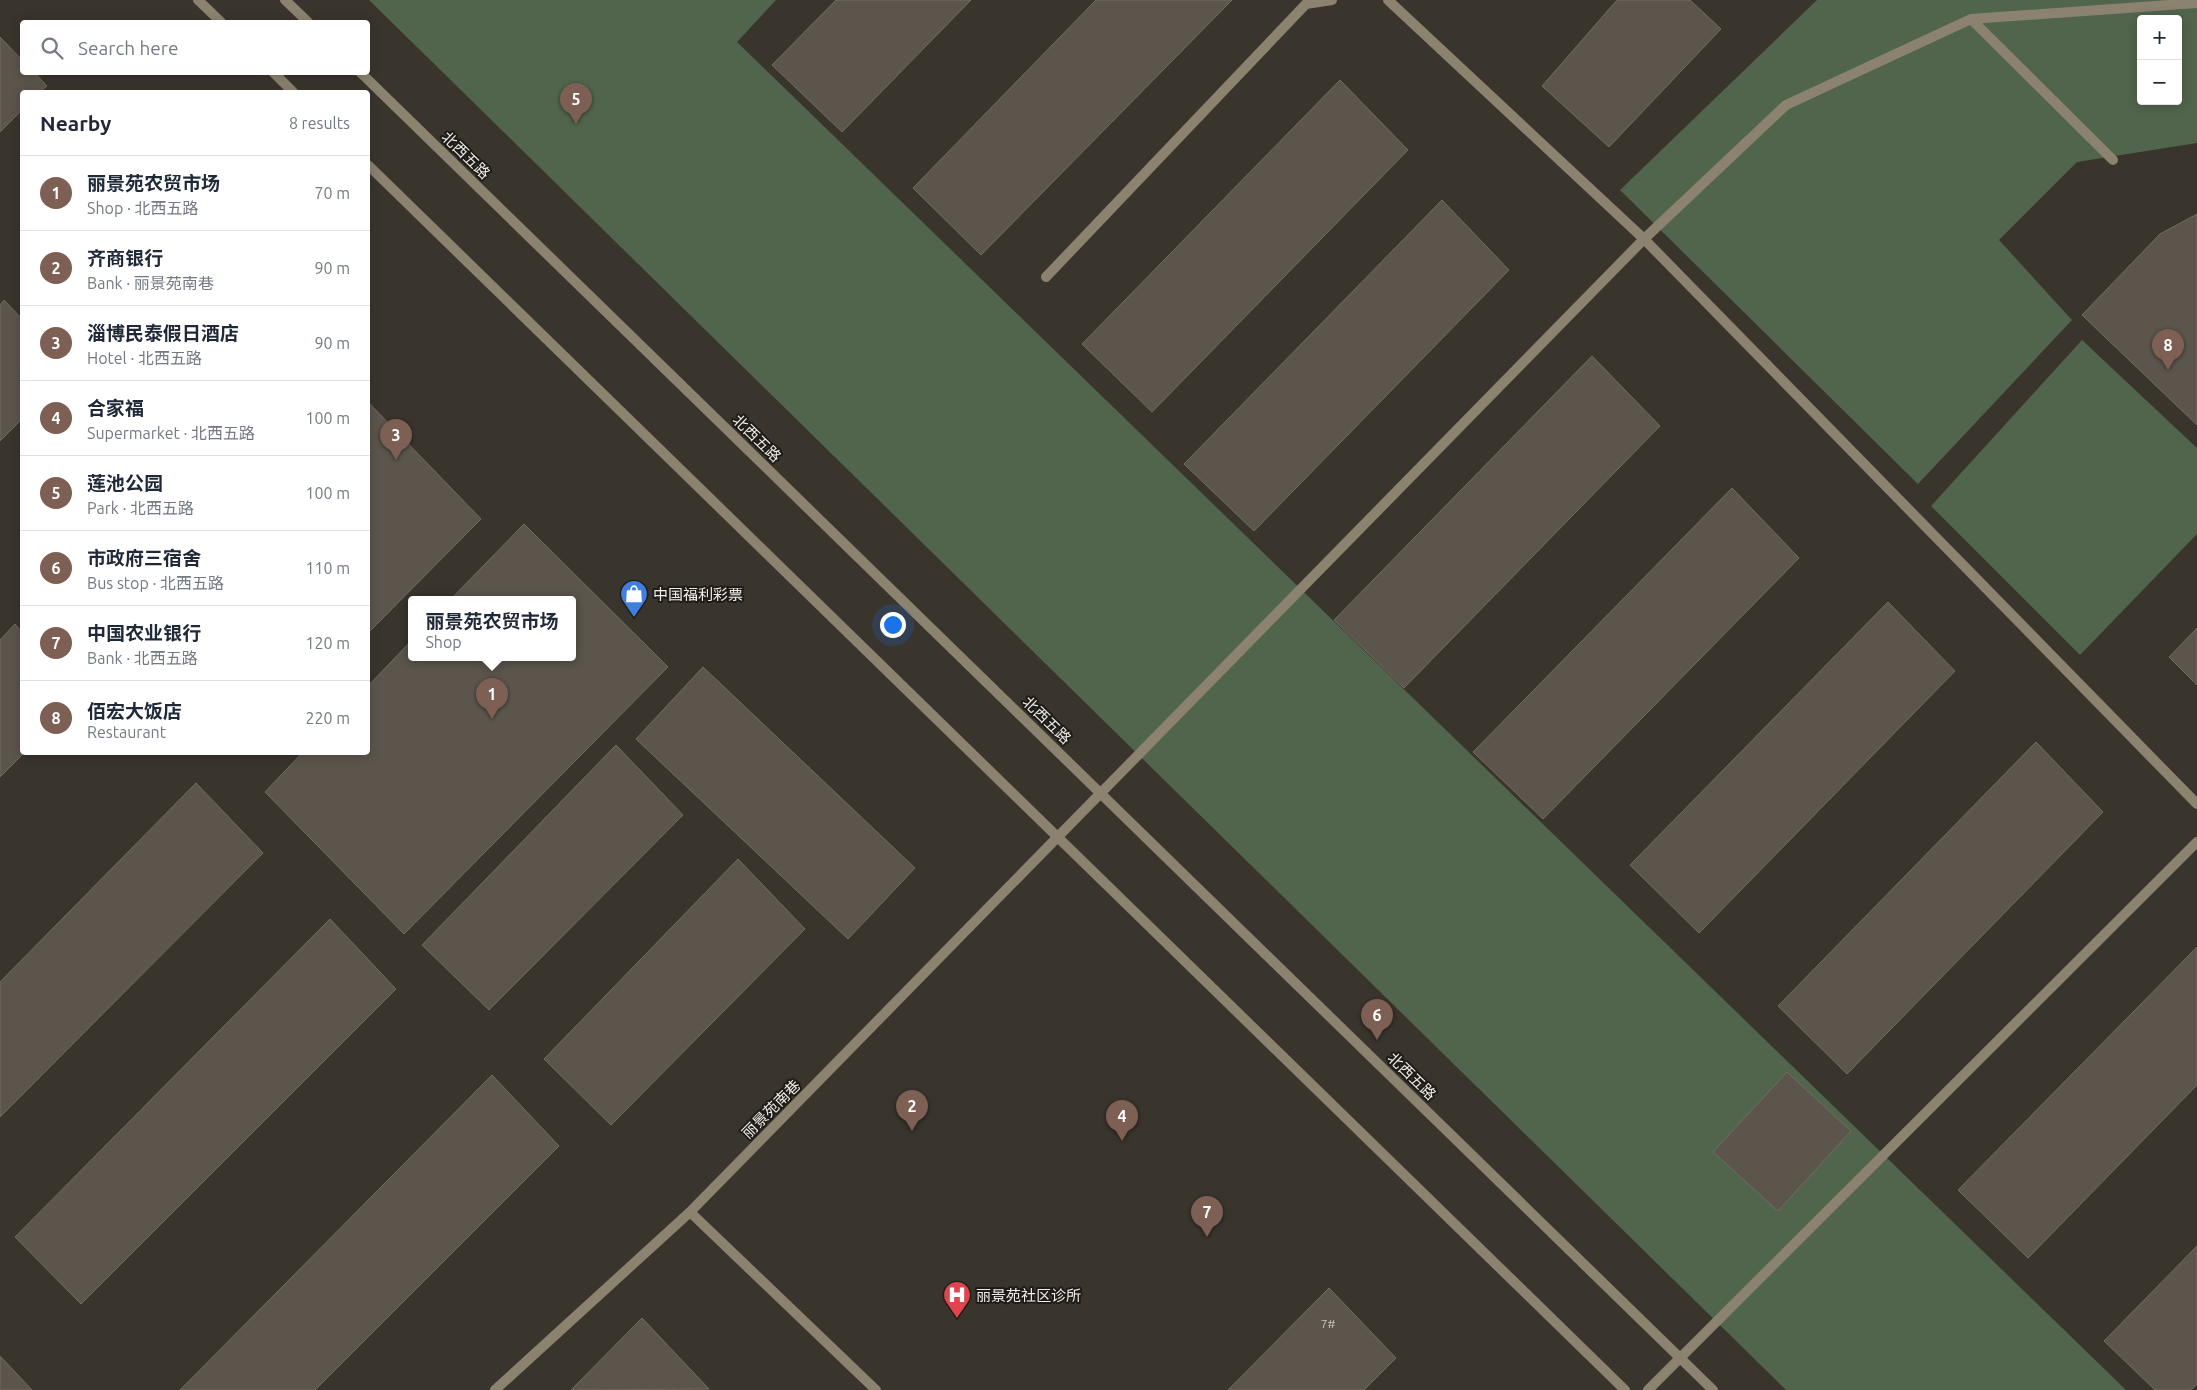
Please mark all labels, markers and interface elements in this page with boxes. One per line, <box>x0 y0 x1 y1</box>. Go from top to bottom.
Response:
map controls <box>2137 15 2182 105</box>
button: + <box>2137 15 2182 60</box>
search box <box>20 20 370 75</box>
icon: search <box>38 34 66 62</box>
text: Search here <box>78 37 178 59</box>
button: − <box>2137 60 2182 105</box>
pin: 5 <box>560 83 592 124</box>
text: Nearby <box>40 111 111 135</box>
text: 8 results <box>289 114 350 132</box>
street label: 北西五路 <box>439 128 493 182</box>
text: 丽景苑农贸市场 <box>87 172 220 194</box>
text: 1 <box>51 184 61 202</box>
text: 70 m <box>314 184 350 202</box>
text: Shop · 北西五路 <box>87 199 199 217</box>
text: 齐商银行 <box>87 247 163 269</box>
text: 2 <box>51 259 61 277</box>
text: 90 m <box>314 259 350 277</box>
text: Bank · 丽景苑南巷 <box>87 274 214 292</box>
text: 淄博民泰假日酒店 <box>87 322 239 344</box>
pin: 8 <box>2152 329 2184 370</box>
text: 3 <box>51 334 61 352</box>
text: 90 m <box>314 334 350 352</box>
text: Hotel · 北西五路 <box>87 349 202 367</box>
text: 合家福 <box>87 397 144 419</box>
text: 4 <box>51 409 61 427</box>
text: 100 m <box>305 409 350 427</box>
street label: 北西五路 <box>730 411 784 465</box>
pin: 3 <box>380 419 412 460</box>
text: Supermarket · 北西五路 <box>87 424 255 442</box>
text: 莲池公园 <box>87 472 163 494</box>
text: 5 <box>51 484 61 502</box>
text: 100 m <box>305 484 350 502</box>
text: Park · 北西五路 <box>87 499 194 517</box>
text: 市政府三宿舍 <box>87 547 201 569</box>
text: 6 <box>51 559 61 577</box>
text: 110 m <box>305 559 350 577</box>
text: Bus stop · 北西五路 <box>87 574 224 592</box>
shop icon: 中国福利彩票 <box>619 579 649 618</box>
place label: 中国福利彩票 <box>653 586 743 603</box>
popup <box>408 596 576 661</box>
text: 丽景苑农贸市场 <box>425 610 559 632</box>
your location <box>880 612 906 638</box>
text: 中国农业银行 <box>87 622 201 644</box>
text: Shop <box>425 633 462 651</box>
text: 7 <box>51 634 61 652</box>
text: 120 m <box>305 634 350 652</box>
text: Bank · 北西五路 <box>87 649 198 667</box>
pin: 1 <box>476 678 508 719</box>
street label: 北西五路 <box>1020 693 1074 747</box>
text: 佰宏大饭店 <box>87 700 182 722</box>
text: 8 <box>51 709 61 727</box>
text: 220 m <box>305 709 350 727</box>
text: Restaurant <box>87 723 166 741</box>
pin: 6 <box>1361 999 1393 1040</box>
street label: 北西五路 <box>1385 1049 1439 1103</box>
street label: 丽景苑南巷 <box>738 1076 804 1142</box>
pin: 2 <box>896 1090 928 1131</box>
pin: 4 <box>1106 1100 1138 1141</box>
pin: 7 <box>1191 1196 1223 1237</box>
hospital icon: 丽景苑社区诊所 <box>942 1280 972 1319</box>
place label: 丽景苑社区诊所 <box>976 1287 1081 1304</box>
house number: 7# <box>1321 1317 1335 1330</box>

